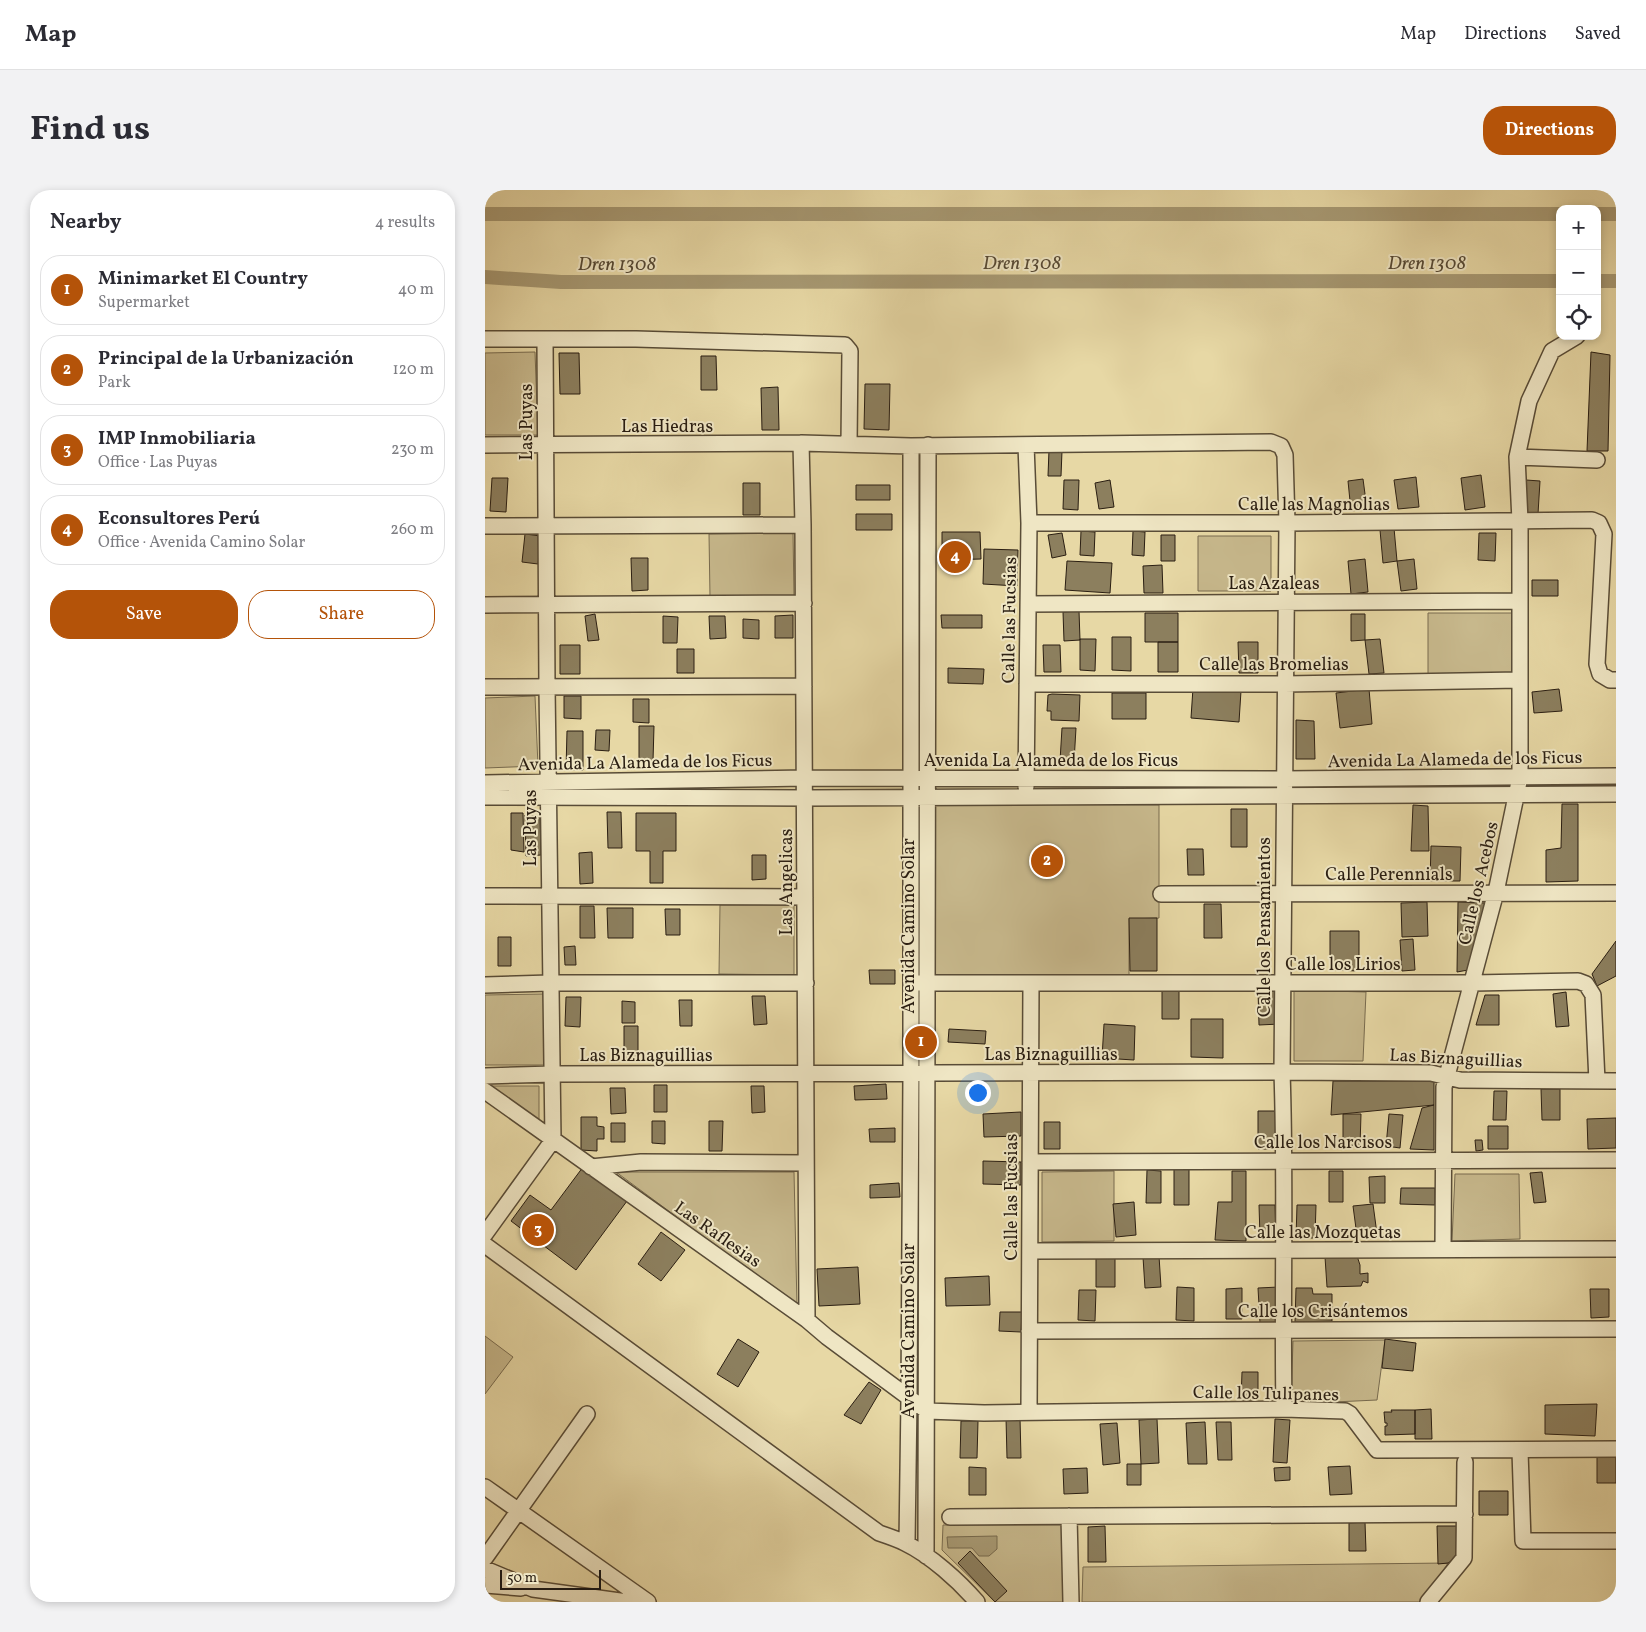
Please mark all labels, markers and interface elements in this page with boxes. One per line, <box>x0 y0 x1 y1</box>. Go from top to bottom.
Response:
text: Map <box>25 18 76 52</box>
text: Map <box>1400 22 1436 47</box>
text: Directions <box>1464 22 1547 47</box>
text: Saved <box>1575 22 1621 47</box>
text: Find us <box>30 106 150 154</box>
button: Directions <box>1483 106 1616 155</box>
map controls <box>1556 205 1601 340</box>
button: + <box>1556 205 1601 250</box>
text: Nearby <box>50 208 121 237</box>
text: 4 results <box>375 212 435 234</box>
button: − <box>1556 250 1601 295</box>
water label: Dren 1308 <box>983 251 1062 277</box>
water label: Dren 1308 <box>1388 251 1467 277</box>
water label: Dren 1308 <box>578 252 657 278</box>
text: Minimarket El Country <box>98 266 308 292</box>
text: 1 <box>64 279 70 301</box>
text: 40 m <box>398 279 434 301</box>
text: Supermarket <box>98 292 190 314</box>
button: locate <box>1556 295 1601 340</box>
text: Principal de la Urbanización <box>98 346 354 372</box>
text: 2 <box>63 359 71 381</box>
text: 120 m <box>392 359 434 381</box>
text: Park <box>98 372 131 394</box>
street label: Las Puyas <box>515 384 540 460</box>
street label: Las Hiedras <box>621 415 713 440</box>
text: IMP Inmobiliaria <box>98 426 256 452</box>
text: 3 <box>63 439 71 461</box>
text: 230 m <box>391 439 434 461</box>
text: Office · Las Puyas <box>98 452 217 474</box>
street label: Calle las Magnolias <box>1238 493 1390 518</box>
text: Econsultores Perú <box>98 506 260 532</box>
text: 4 <box>62 519 72 541</box>
text: 260 m <box>390 519 434 541</box>
text: Office · Avenida Camino Solar <box>98 532 305 554</box>
pin: 4 <box>939 538 971 576</box>
street label: Calle las Fucsias <box>997 556 1024 684</box>
street label: Las Azaleas <box>1228 572 1320 597</box>
button: Save <box>50 590 238 639</box>
button: Share <box>248 590 435 639</box>
street label: Calle las Bromelias <box>1199 653 1349 678</box>
street label: Avenida La Alameda de los Ficus <box>1328 746 1583 775</box>
street label: Avenida La Alameda de los Ficus <box>518 749 773 778</box>
street label: Avenida La Alameda de los Ficus <box>924 749 1178 774</box>
street label: Las Puyas <box>519 790 544 866</box>
street label: Calle los Acebos <box>1453 819 1506 947</box>
street label: Las Angelicas <box>775 828 800 936</box>
street label: Calle los Pensamientos <box>1253 837 1278 1017</box>
street label: Avenida Camino Solar <box>897 838 922 1014</box>
pin: 2 <box>1031 842 1063 880</box>
street label: Calle Perennials <box>1325 863 1453 888</box>
street label: Calle los Lirios <box>1285 953 1401 978</box>
pin: 1 <box>905 1023 937 1061</box>
street label: Las Biznaguillias <box>984 1043 1118 1068</box>
street label: Las Biznaguillias <box>579 1044 713 1069</box>
street label: Las Biznaguillias <box>1389 1044 1523 1075</box>
your location <box>965 1080 991 1106</box>
street label: Calle los Narcisos <box>1254 1131 1392 1156</box>
street label: Calle las Fucsias <box>1000 1134 1025 1260</box>
street label: Las Raflesias <box>669 1196 766 1274</box>
pin: 3 <box>522 1211 554 1249</box>
street label: Calle las Mozquetas <box>1245 1221 1401 1246</box>
street label: Avenida Camino Solar <box>897 1243 922 1419</box>
street label: Calle los Crisántemos <box>1238 1300 1408 1325</box>
street label: Calle los Tulipanes <box>1193 1381 1339 1408</box>
scale bar <box>500 1567 601 1590</box>
text: 50 m <box>507 1569 537 1588</box>

